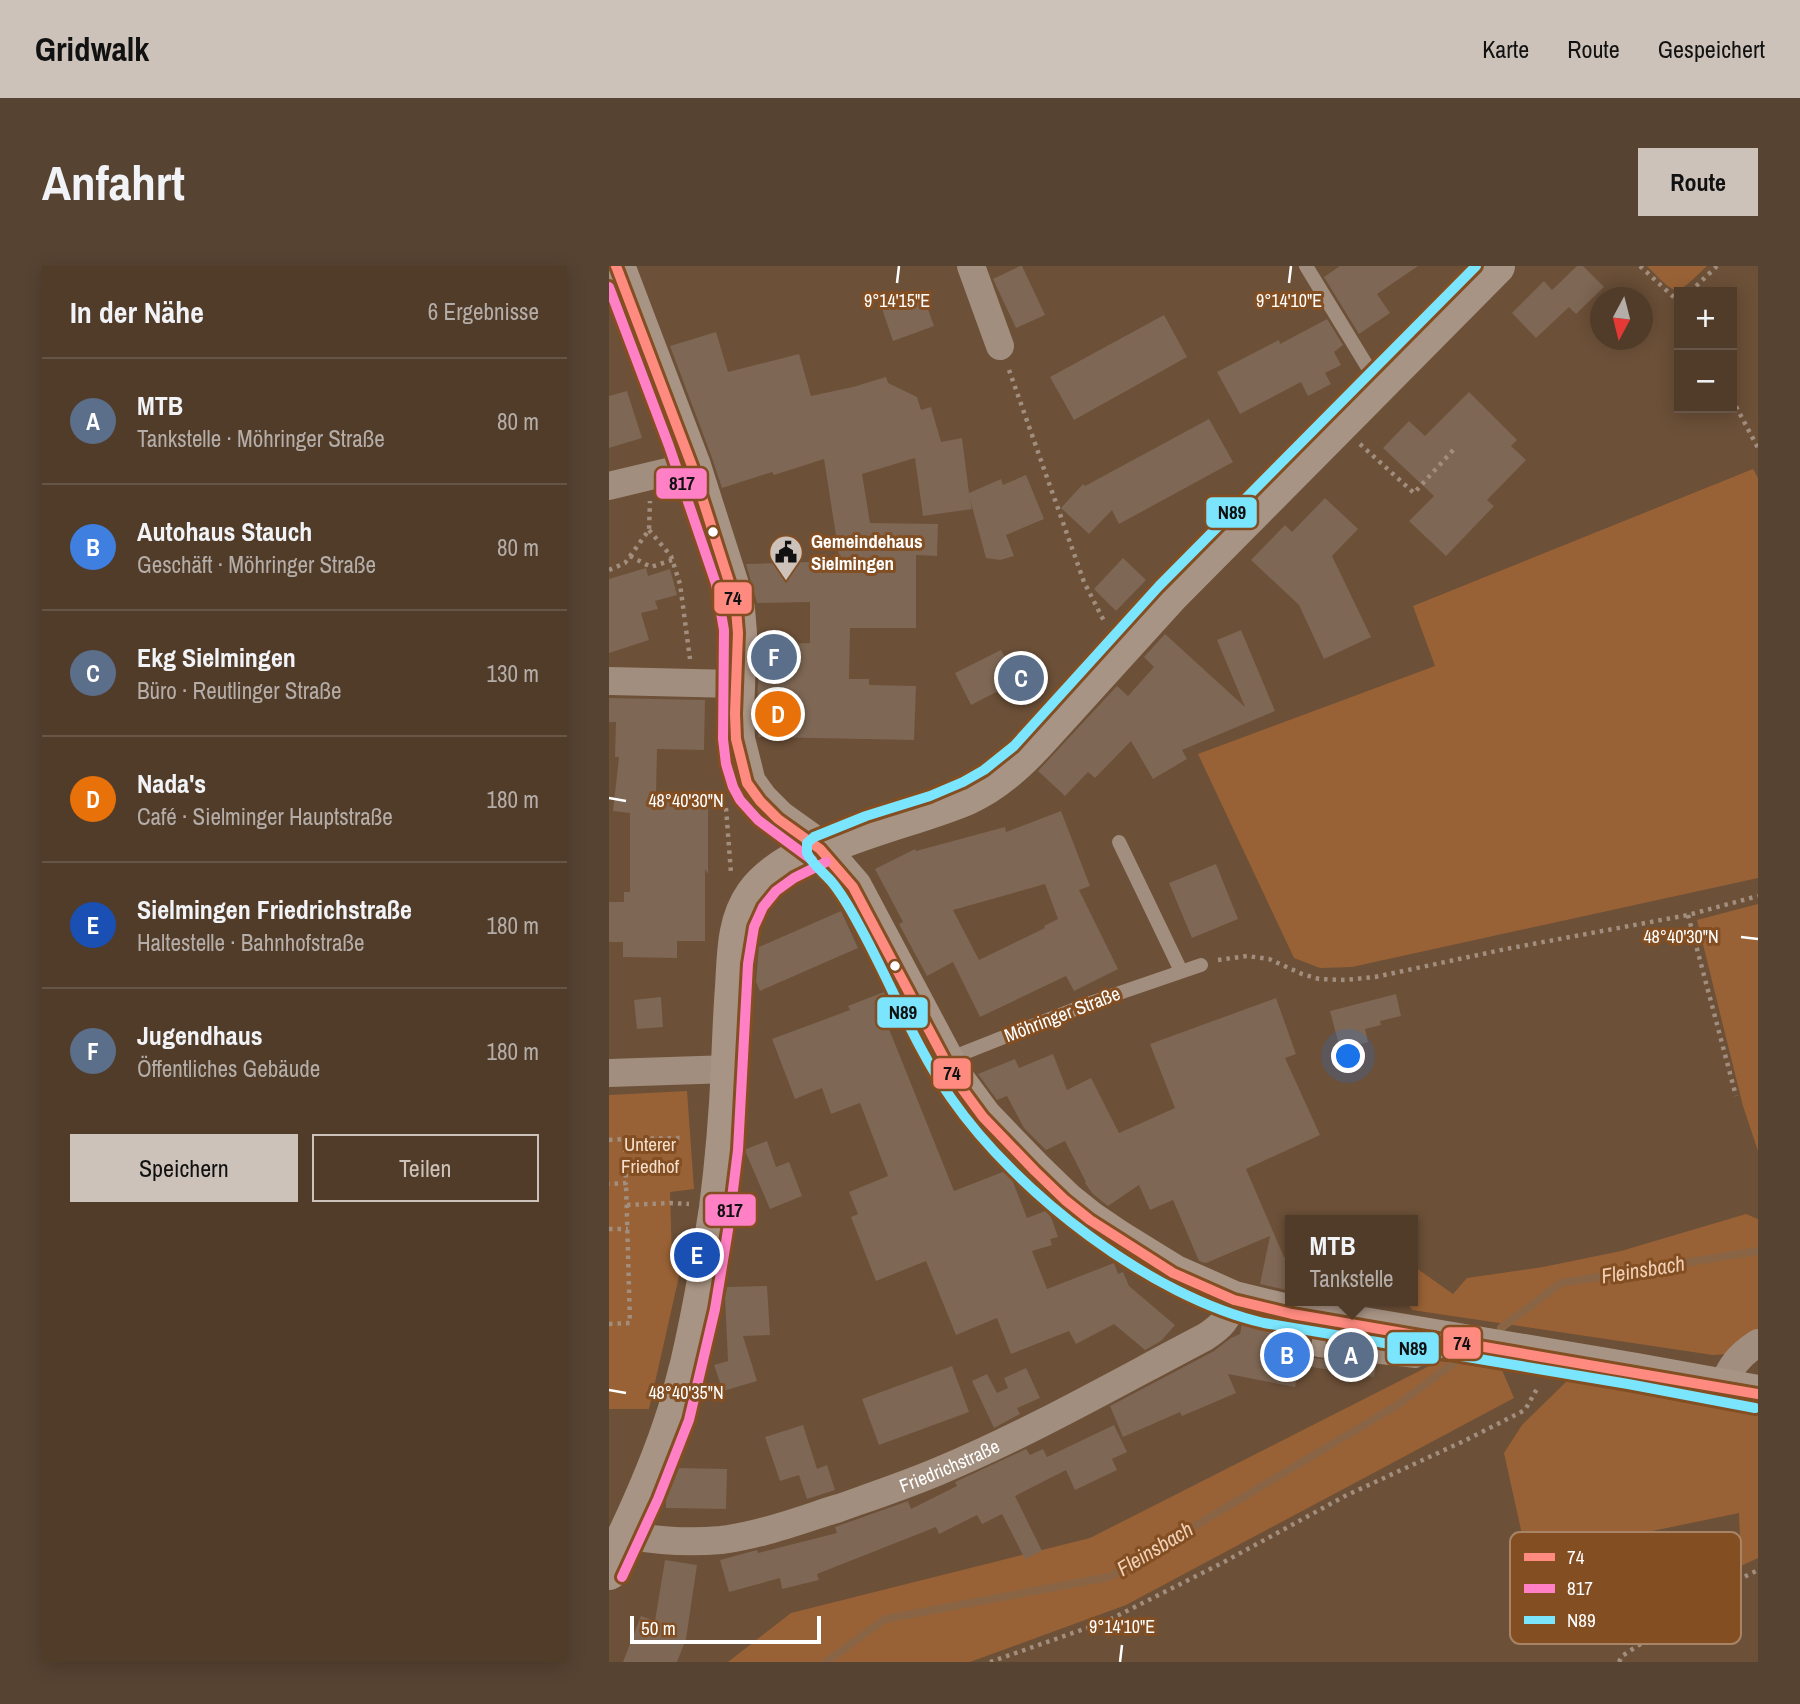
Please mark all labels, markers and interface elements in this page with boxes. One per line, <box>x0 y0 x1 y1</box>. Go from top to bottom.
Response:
text: Gridwalk <box>35 27 149 71</box>
text: Karte <box>1482 33 1529 65</box>
text: Route <box>1567 33 1620 65</box>
text: Gespeichert <box>1658 33 1765 65</box>
button: Route <box>1638 148 1758 216</box>
text: Anfahrt <box>42 149 185 215</box>
north arrow <box>1590 287 1653 350</box>
map controls <box>1674 287 1737 413</box>
button: + <box>1674 287 1737 350</box>
text: 9°14'15"E <box>864 288 930 313</box>
text: 9°14'10"E <box>1256 288 1322 313</box>
text: In der Nähe <box>70 292 204 332</box>
text: 6 Ergebnisse <box>428 296 539 327</box>
button: − <box>1674 350 1737 413</box>
text: MTB <box>137 388 183 423</box>
text: A <box>86 406 100 437</box>
text: 80 m <box>497 406 539 437</box>
text: Tankstelle · Möhringer Straße <box>137 423 385 454</box>
line badge: 817 <box>655 467 708 500</box>
text: 817 <box>669 470 695 496</box>
line badge: N89 <box>1205 496 1258 529</box>
text: N89 <box>1218 499 1247 525</box>
text: Autohaus Stauch <box>137 514 312 549</box>
unlabelled marker <box>706 525 720 539</box>
place label: Gemeindehaus Sielmingen <box>811 528 923 576</box>
text: B <box>86 532 100 563</box>
text: 80 m <box>497 532 539 563</box>
public building icon: Gemeindehaus Sielmingen <box>767 533 805 582</box>
text: Geschäft · Möhringer Straße <box>137 549 376 580</box>
line badge: 74 <box>713 581 753 615</box>
text: 74 <box>724 585 742 611</box>
pin: F <box>751 631 797 683</box>
text: Ekg Sielmingen <box>137 640 296 675</box>
pin: C <box>998 652 1044 704</box>
text: C <box>86 658 100 689</box>
text: 130 m <box>487 658 539 689</box>
text: Büro · Reutlinger Straße <box>137 675 341 706</box>
pin: D <box>755 688 801 740</box>
text: Nada's <box>137 766 206 801</box>
text: D <box>86 784 100 815</box>
text: 180 m <box>487 784 539 815</box>
text: 48°40'30"N <box>648 788 724 813</box>
text: Café · Sielminger Hauptstraße <box>137 801 393 832</box>
text: Sielmingen Friedrichstraße <box>137 892 412 927</box>
text: E <box>87 910 99 941</box>
text: 180 m <box>487 910 539 941</box>
text: 48°40'30"N <box>1643 924 1719 949</box>
text: Haltestelle · Bahnhofstraße <box>137 927 365 958</box>
unlabelled marker <box>888 959 902 973</box>
street label: Möhringer Straße <box>1000 980 1124 1048</box>
line badge: N89 <box>876 996 929 1029</box>
text: N89 <box>889 999 918 1025</box>
text: Jugendhaus <box>137 1018 263 1053</box>
text: F <box>87 1036 99 1067</box>
text: 180 m <box>487 1036 539 1067</box>
your location <box>1331 1039 1365 1073</box>
text: Öffentliches Gebäude <box>137 1053 320 1084</box>
line badge: 74 <box>932 1057 972 1090</box>
text: 74 <box>943 1060 961 1086</box>
park label: Unterer Friedhof <box>621 1131 680 1179</box>
button: Speichern <box>70 1134 298 1202</box>
button: Teilen <box>312 1134 539 1202</box>
line badge: 817 <box>704 1193 757 1227</box>
text: 817 <box>717 1197 743 1223</box>
popup <box>1285 1215 1418 1306</box>
text: MTB <box>1309 1228 1356 1263</box>
pin: E <box>674 1229 720 1281</box>
water label: Fleinsbach <box>1599 1249 1687 1290</box>
text: Tankstelle <box>1309 1263 1394 1294</box>
line badge: 74 <box>1442 1326 1482 1360</box>
pin: B <box>1264 1329 1310 1381</box>
pin: A <box>1328 1329 1374 1381</box>
text: 74 <box>1453 1330 1471 1356</box>
line badge: N89 <box>1386 1331 1440 1365</box>
text: N89 <box>1399 1335 1428 1361</box>
text: 48°40'35"N <box>648 1380 724 1405</box>
street label: Friedrichstraße <box>896 1433 1004 1499</box>
water label: Fleinsbach <box>1111 1514 1198 1583</box>
legend <box>1510 1532 1741 1644</box>
text: 74 <box>1567 1544 1585 1570</box>
text: 817 <box>1567 1575 1593 1601</box>
text: N89 <box>1567 1607 1596 1633</box>
scale bar <box>630 1613 821 1645</box>
text: 9°14'10"E <box>1089 1614 1155 1639</box>
text: 50 m <box>641 1615 676 1641</box>

